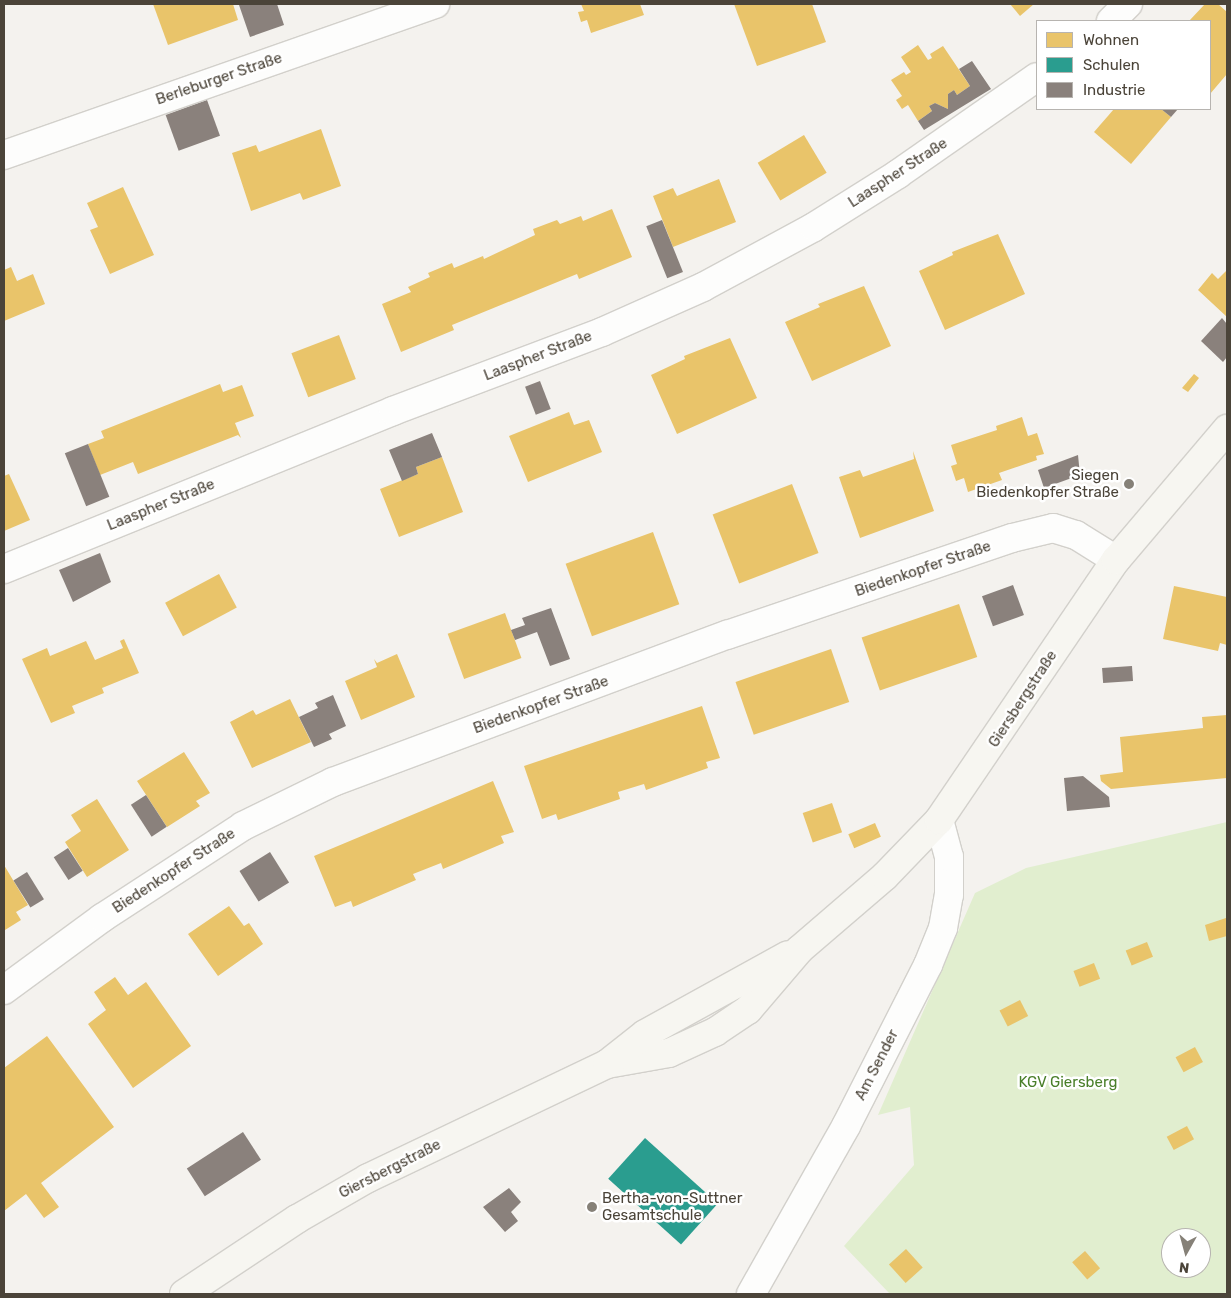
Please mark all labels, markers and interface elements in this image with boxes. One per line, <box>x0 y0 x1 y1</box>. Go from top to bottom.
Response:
legend <box>1036 20 1211 110</box>
text: Wohnen <box>1083 31 1139 49</box>
street label: Berleburger Straße <box>153 49 285 109</box>
text: Schulen <box>1083 56 1140 74</box>
text: Industrie <box>1083 81 1145 99</box>
street label: Laaspher Straße <box>845 134 951 212</box>
street label: Laaspher Straße <box>481 327 595 385</box>
place label: Siegen Biedenkopfer Straße <box>976 466 1119 501</box>
street label: Laaspher Straße <box>104 475 218 535</box>
marker: Siegen Biedenkopfer Straße <box>1123 478 1135 490</box>
street label: Biedenkopfer Straße <box>852 537 994 601</box>
street label: Giersbergstraße <box>985 647 1061 751</box>
street label: Biedenkopfer Straße <box>471 672 611 738</box>
street label: Biedenkopfer Straße <box>109 825 239 917</box>
street label: Am Sender <box>852 1027 902 1103</box>
park label: KGV Giersberg <box>1018 1074 1118 1092</box>
street label: Giersbergstraße <box>336 1136 444 1202</box>
place label: Bertha-von-Suttner Gesamtschule <box>602 1189 742 1224</box>
marker: Bertha-von-Suttner Gesamtschule <box>586 1201 598 1213</box>
north arrow <box>1161 1228 1211 1278</box>
text: N <box>1178 1258 1190 1276</box>

